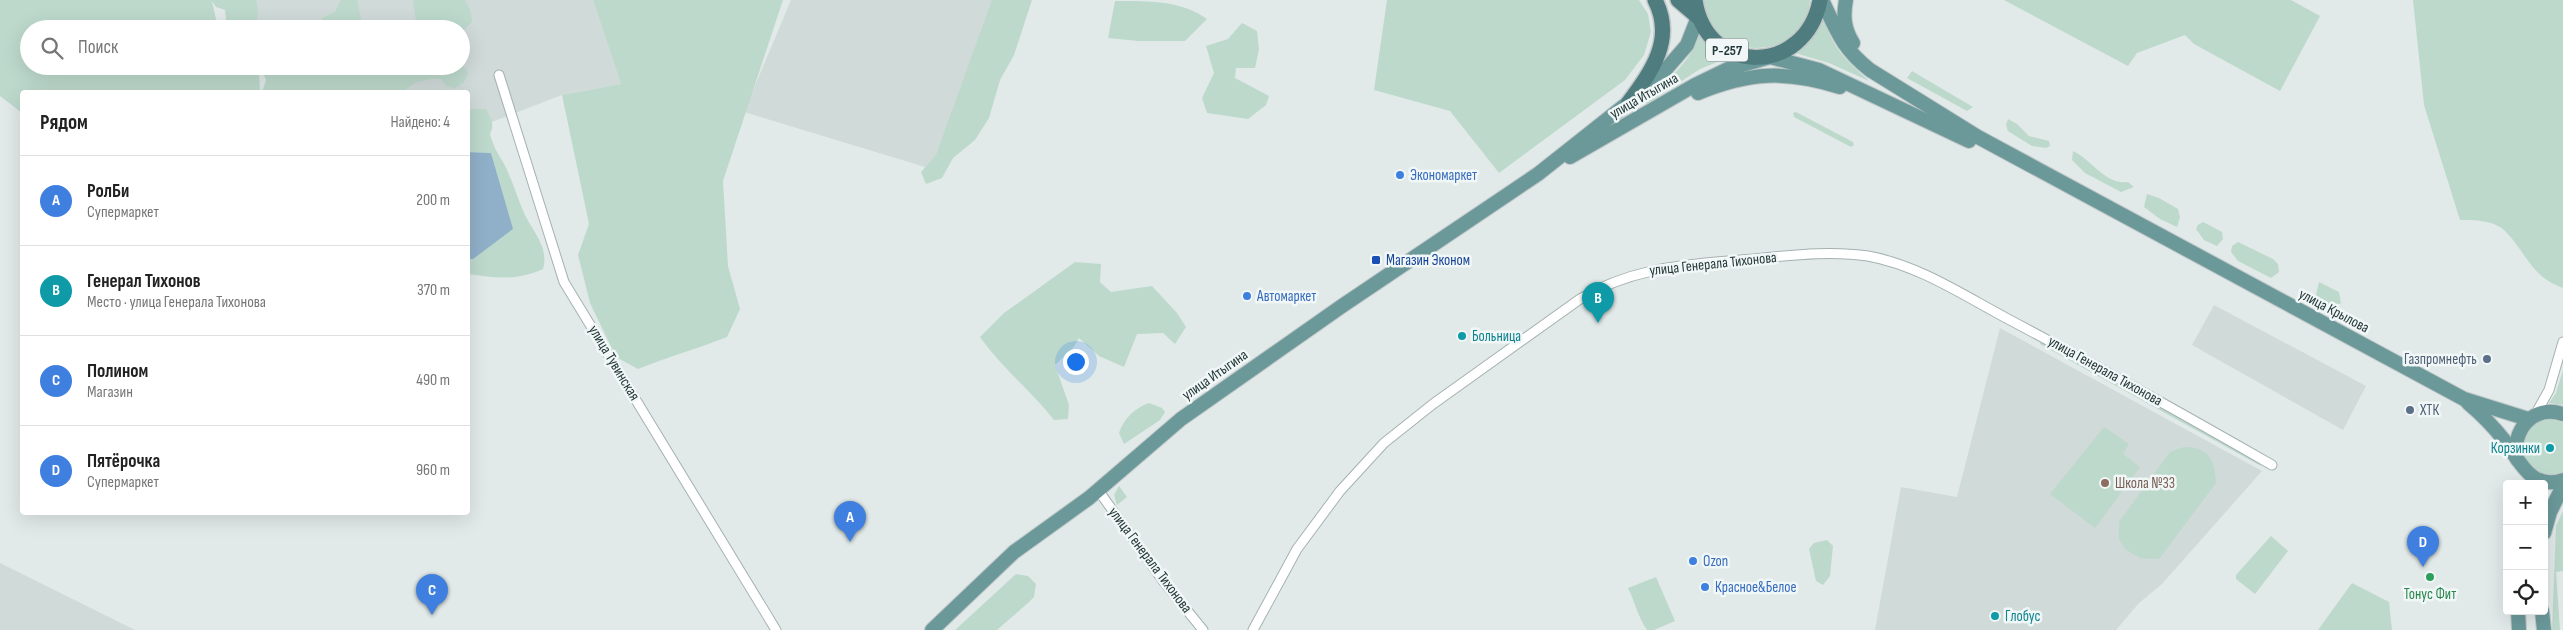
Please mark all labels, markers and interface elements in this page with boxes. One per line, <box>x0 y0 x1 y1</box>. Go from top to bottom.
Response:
search box <box>20 20 470 75</box>
icon: search <box>38 34 66 62</box>
text: Поиск <box>78 36 118 59</box>
road number: Р-257 <box>1706 38 1748 62</box>
street label: улица Итыгина <box>1606 69 1682 123</box>
text: Рядом <box>40 110 88 135</box>
text: Найдено: 4 <box>390 113 450 132</box>
place label: Экономаркет <box>1410 166 1477 185</box>
marker: Экономаркет <box>1394 169 1406 181</box>
text: РолБи <box>87 180 129 203</box>
text: A <box>52 191 60 210</box>
text: 200 m <box>416 191 450 210</box>
text: Супермаркет <box>87 203 159 222</box>
street label: улица Генерала Тихонова <box>1648 248 1778 280</box>
place label: Магазин Эконом <box>1386 251 1470 270</box>
marker: Магазин Эконом <box>1370 254 1382 266</box>
text: Генерал Тихонов <box>87 270 200 293</box>
text: B <box>52 281 60 300</box>
text: 370 m <box>417 281 450 300</box>
pin: B <box>1582 282 1614 323</box>
street label: улица Крылова <box>2296 285 2373 338</box>
place label: Автомаркет <box>1256 287 1316 306</box>
marker: Автомаркет <box>1241 290 1253 302</box>
text: Место · улица Генерала Тихонова <box>87 293 266 312</box>
street label: улица Тувинская <box>584 322 644 404</box>
place label: Больница <box>1472 327 1521 346</box>
marker: Больница <box>1456 330 1468 342</box>
street label: улица Генерала Тихонова <box>2044 332 2166 410</box>
street label: улица Итыгина <box>1178 345 1252 405</box>
your location <box>1063 349 1089 375</box>
place label: Газпромнефть <box>2404 350 2477 369</box>
marker: Газпромнефть <box>2481 353 2493 365</box>
text: Полином <box>87 360 148 383</box>
text: C <box>52 371 60 390</box>
text: 490 m <box>416 371 450 390</box>
text: Магазин <box>87 383 133 402</box>
place label: ХТК <box>2419 401 2439 420</box>
marker: ХТК <box>2404 404 2416 416</box>
place label: Корзинки <box>2491 439 2540 458</box>
marker: Корзинки <box>2544 442 2556 454</box>
text: Пятёрочка <box>87 450 160 473</box>
text: D <box>52 461 60 480</box>
text: 960 m <box>416 461 450 480</box>
text: Супермаркет <box>87 473 159 492</box>
place label: Школа №33 <box>2115 474 2175 493</box>
marker: Школа №33 <box>2099 477 2111 489</box>
map controls <box>2503 480 2548 615</box>
button: + <box>2503 480 2548 525</box>
pin: A <box>834 501 866 542</box>
street label: улица Генерала Тихонова <box>1104 503 1196 617</box>
button: − <box>2503 525 2548 570</box>
pin: D <box>2407 526 2439 567</box>
place label: Ozon <box>1703 552 1728 571</box>
marker: Ozon <box>1687 555 1699 567</box>
button: locate <box>2503 570 2548 615</box>
marker: Тонус Фит <box>2424 571 2436 583</box>
pin: C <box>416 574 448 615</box>
place label: Красное&Белое <box>1715 578 1797 597</box>
marker: Красное&Белое <box>1699 581 1711 593</box>
place label: Тонус Фит <box>2404 585 2456 604</box>
place label: Глобус <box>2005 607 2041 626</box>
marker: Глобус <box>1989 610 2001 622</box>

